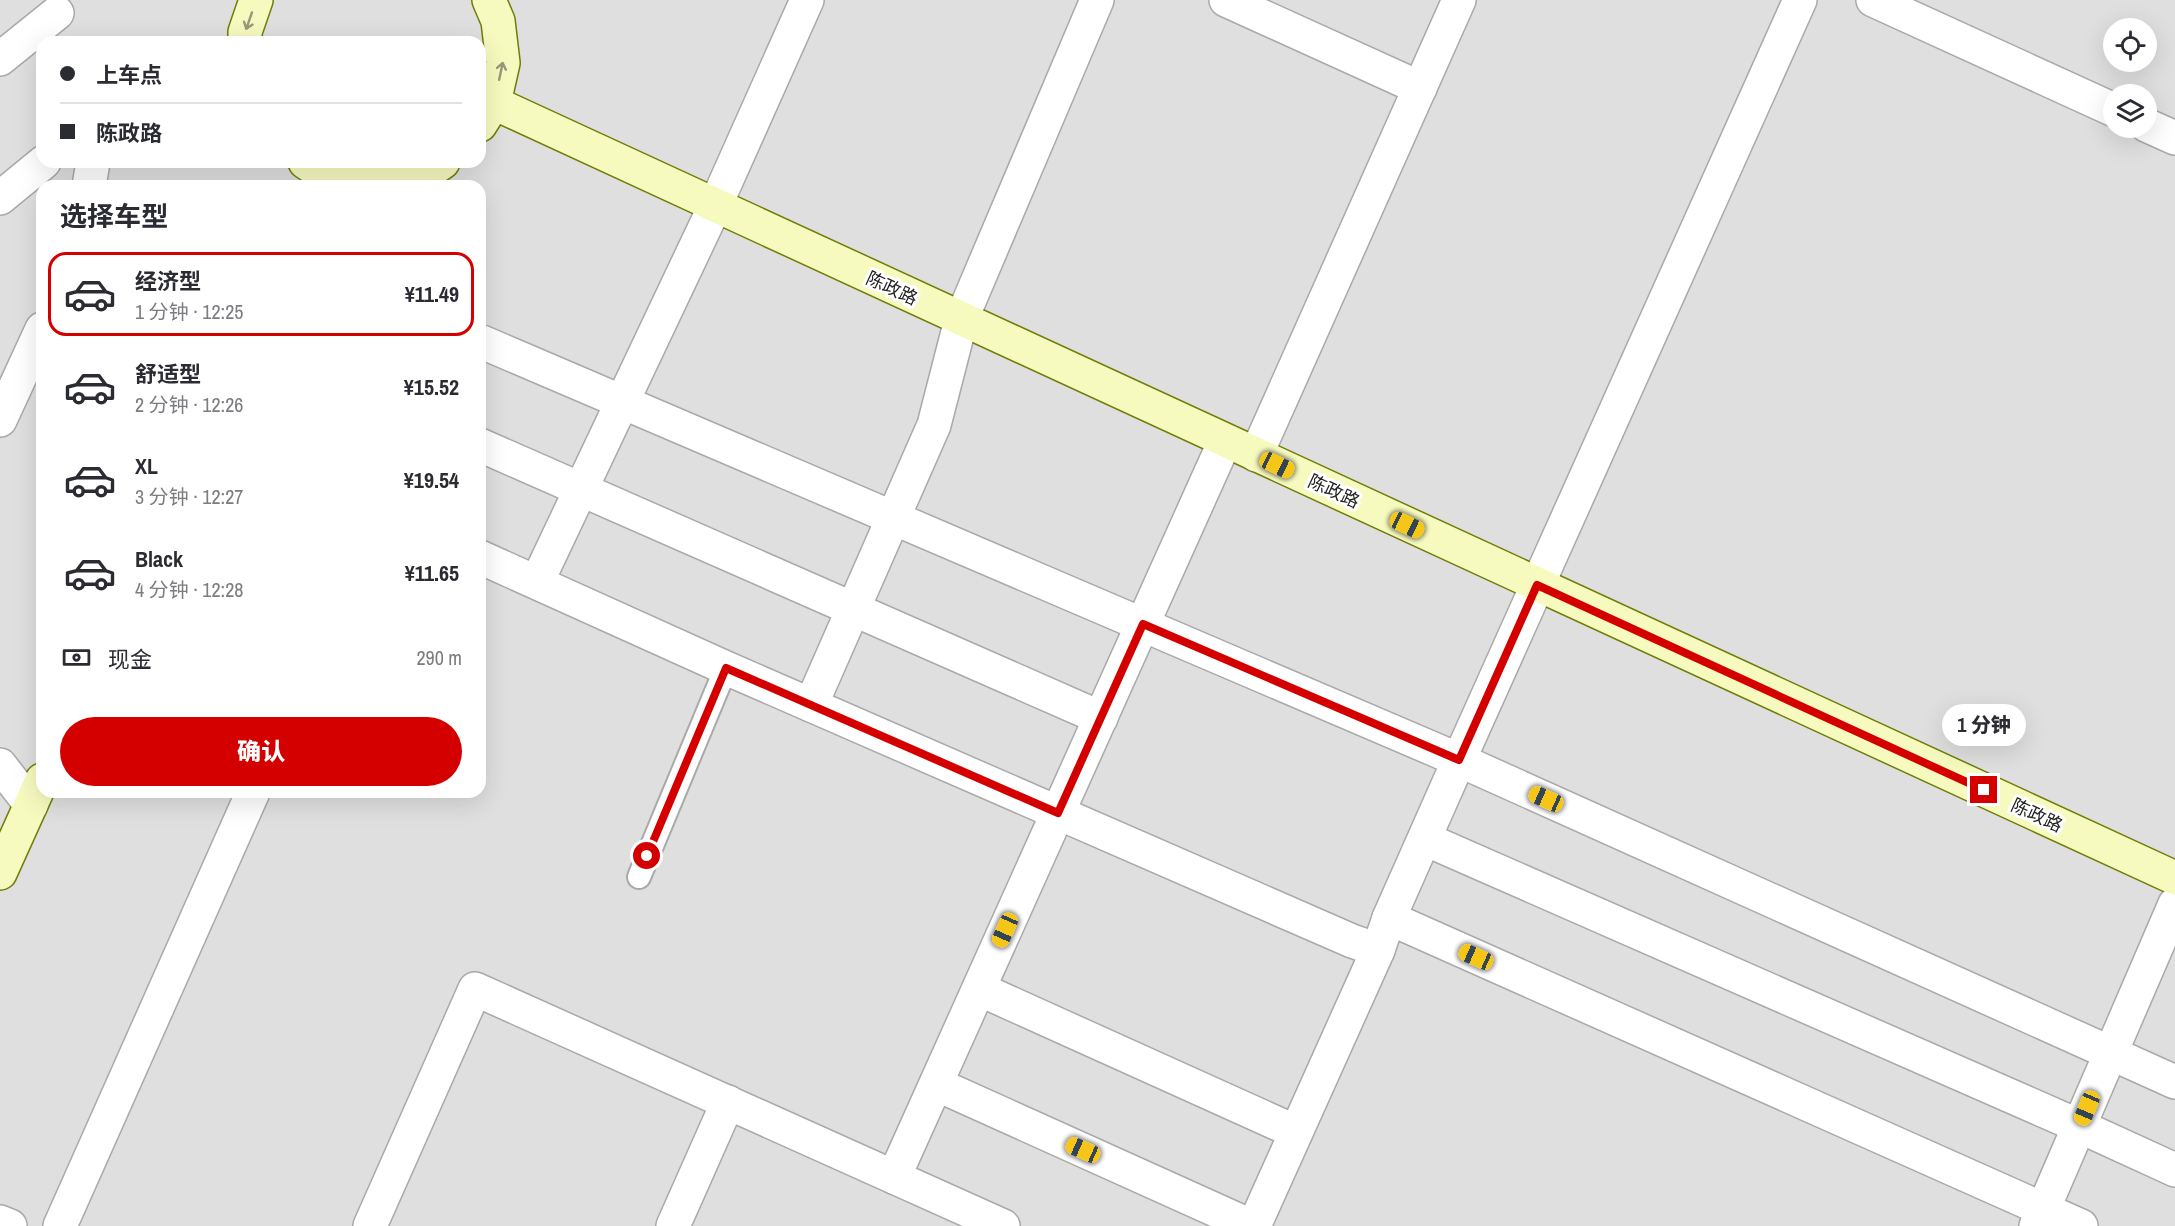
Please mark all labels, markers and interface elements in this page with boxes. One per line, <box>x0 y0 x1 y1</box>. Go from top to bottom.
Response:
one-way arrow <box>242 11 253 30</box>
map controls <box>2103 18 2157 138</box>
button: locate <box>2103 18 2157 72</box>
text: 上车点 <box>96 60 162 90</box>
one-way arrow <box>496 62 507 81</box>
button: layers <box>2103 84 2157 138</box>
text: 陈政路 <box>96 118 162 148</box>
text: 选择车型 <box>60 198 168 234</box>
street label: 陈政路 <box>862 265 922 311</box>
text: 经济型 <box>135 266 201 296</box>
icon: car <box>63 267 117 321</box>
text: ¥11.49 <box>405 279 459 309</box>
text: 1 分钟 · 12:25 <box>135 298 243 325</box>
text: 舒适型 <box>135 359 201 389</box>
icon: car <box>63 360 117 414</box>
text: ¥15.52 <box>404 372 459 402</box>
text: 2 分钟 · 12:26 <box>135 391 243 418</box>
car <box>1257 449 1297 481</box>
text: XL <box>135 451 158 481</box>
icon: car <box>63 453 117 507</box>
text: ¥19.54 <box>404 465 459 495</box>
street label: 陈政路 <box>1304 468 1364 514</box>
text: 3 分钟 · 12:27 <box>135 483 243 510</box>
car <box>1387 509 1427 541</box>
text: Black <box>135 544 183 574</box>
icon: car <box>63 546 117 600</box>
text: ¥11.65 <box>405 558 459 588</box>
text: 4 分钟 · 12:28 <box>135 576 243 603</box>
icon: cash <box>60 641 93 674</box>
text: 现金 <box>108 644 152 674</box>
text: 290 m <box>416 644 462 671</box>
callout: 1 分钟 <box>1942 703 2026 745</box>
text: 1 分钟 <box>1957 711 2011 738</box>
button: 确认 <box>60 717 462 786</box>
route end <box>1970 776 1997 803</box>
car <box>1526 783 1566 815</box>
street label: 陈政路 <box>2007 792 2067 838</box>
route start <box>633 842 660 869</box>
car <box>989 910 1021 950</box>
car <box>1456 941 1496 973</box>
car <box>2072 1088 2102 1128</box>
car <box>1063 1134 1103 1166</box>

